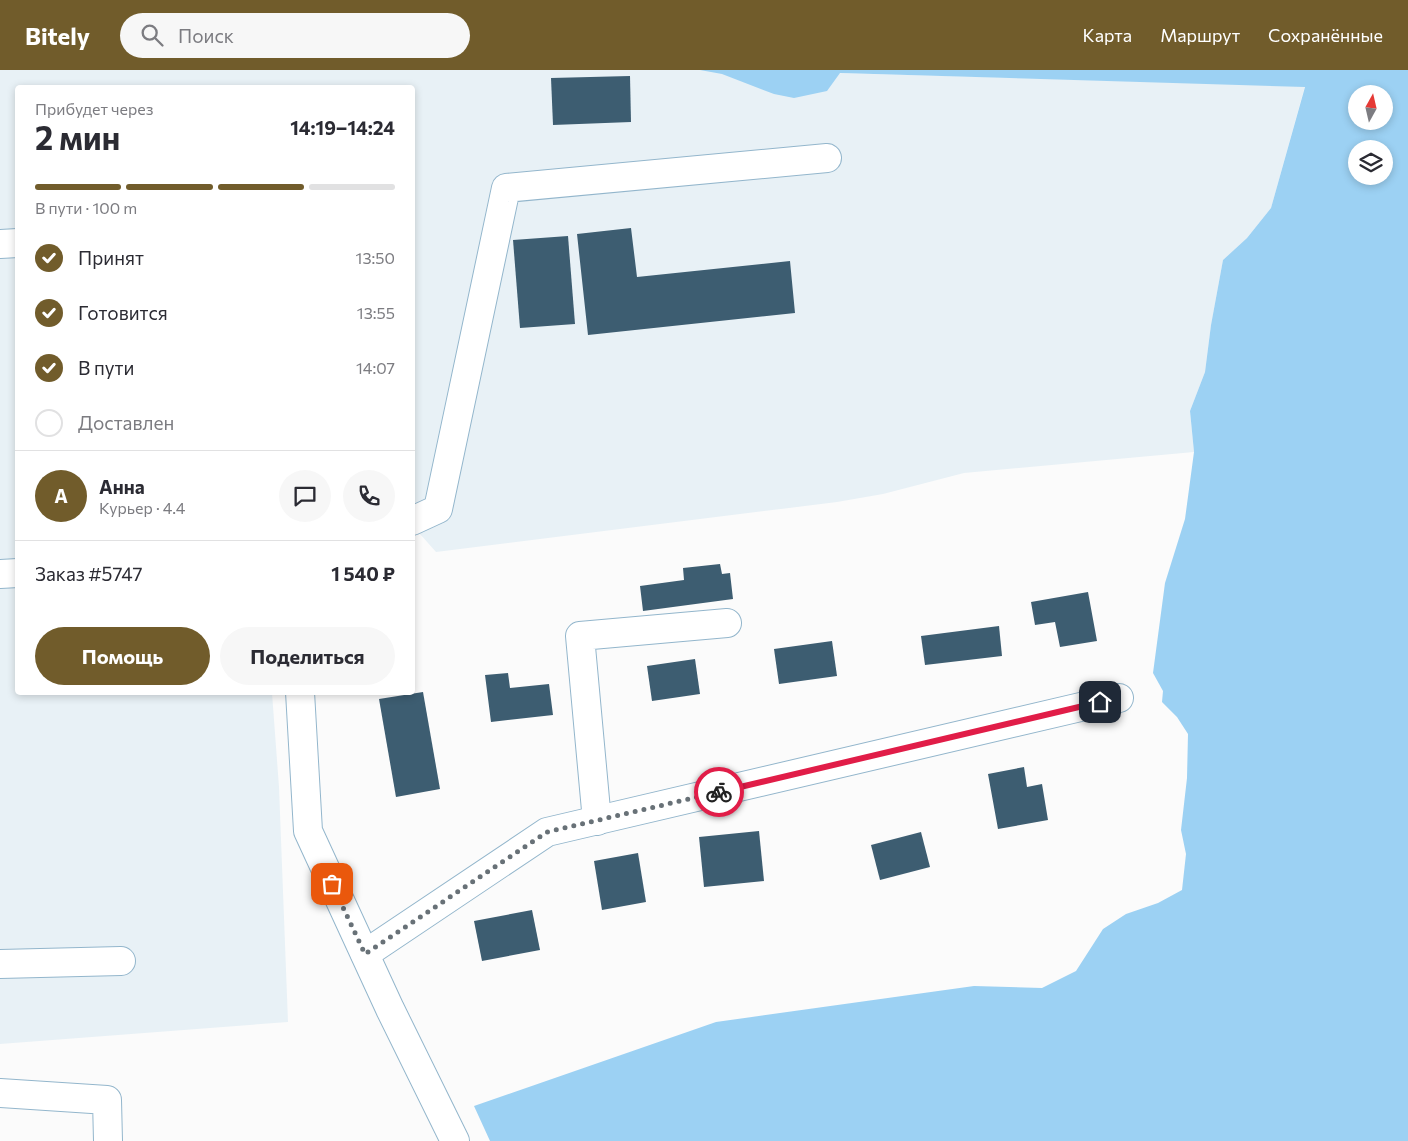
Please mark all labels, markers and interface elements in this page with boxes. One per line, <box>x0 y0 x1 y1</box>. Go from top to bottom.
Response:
search box <box>120 13 470 58</box>
text: Bitely <box>25 21 90 50</box>
icon: search <box>138 21 166 49</box>
text: Поиск <box>178 24 234 47</box>
text: Карта <box>1083 24 1132 46</box>
text: Маршрут <box>1160 24 1240 46</box>
text: Сохранённые <box>1268 24 1383 46</box>
north arrow <box>1348 85 1392 130</box>
map controls <box>1348 85 1393 185</box>
text: Прибудет через <box>35 99 154 118</box>
text: 14:19–14:24 <box>290 116 395 139</box>
text: 2 мин <box>35 117 120 157</box>
button: layers <box>1348 140 1393 185</box>
text: В пути · 100 m <box>35 198 137 217</box>
icon: check <box>35 244 63 272</box>
text: Принят <box>78 246 144 269</box>
text: 13:50 <box>356 248 395 267</box>
icon: check <box>35 299 63 327</box>
text: Готовится <box>78 301 168 324</box>
text: 13:55 <box>357 303 395 322</box>
icon: check <box>35 354 63 382</box>
text: В пути <box>78 356 134 379</box>
text: 14:07 <box>356 358 395 377</box>
text: Доставлен <box>78 411 174 434</box>
button: chat <box>279 470 331 522</box>
button: phone <box>343 470 395 522</box>
text: Анна <box>99 475 145 498</box>
text: А <box>54 484 68 507</box>
text: Курьер · 4.4 <box>99 498 185 517</box>
text: Заказ #5747 <box>35 562 142 585</box>
text: 1 540 ₽ <box>331 562 395 585</box>
button: Помощь <box>35 627 210 685</box>
button: Поделиться <box>220 627 395 685</box>
pin <box>1079 681 1121 723</box>
icon: home <box>1086 688 1114 716</box>
courier <box>694 767 744 817</box>
icon: bike <box>705 778 733 806</box>
pin <box>311 863 353 905</box>
icon: bag <box>318 870 346 898</box>

